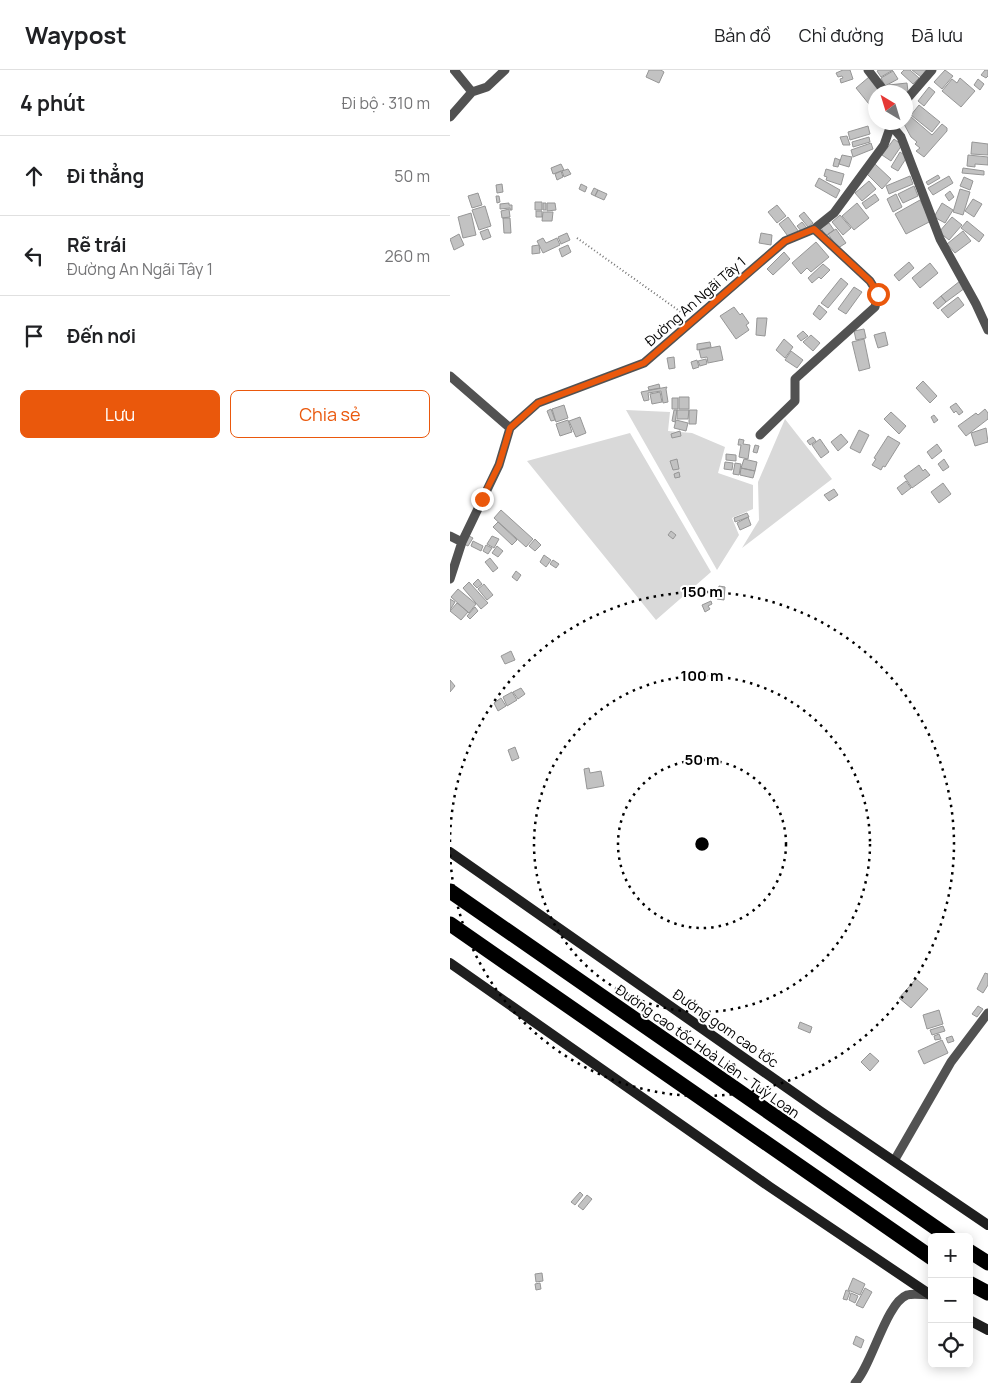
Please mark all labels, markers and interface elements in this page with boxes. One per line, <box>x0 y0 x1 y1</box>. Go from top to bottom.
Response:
text: Waypost <box>25 18 127 51</box>
text: Bản đồ <box>714 23 771 47</box>
text: Chỉ đường <box>799 23 884 47</box>
text: Đã lưu <box>912 23 963 47</box>
north arrow <box>868 85 913 130</box>
text: 4 phút <box>20 89 85 117</box>
text: Đi bộ · 310 m <box>342 92 430 114</box>
icon: ahead <box>20 162 48 190</box>
text: Đi thẳng <box>67 163 144 189</box>
text: 50 m <box>394 165 430 187</box>
text: Rẽ trái <box>67 232 127 258</box>
icon: left <box>20 242 48 270</box>
text: 260 m <box>384 245 430 267</box>
street label: Đường An Ngãi Tây 1 <box>641 252 749 350</box>
text: Đường An Ngãi Tây 1 <box>67 258 213 280</box>
route start <box>867 283 890 306</box>
icon: arrive <box>20 322 48 350</box>
text: Đến nơi <box>67 323 136 349</box>
button: Lưu <box>20 390 220 438</box>
button: Chia sẻ <box>230 390 430 438</box>
route end <box>471 488 494 511</box>
text: 150 m <box>681 581 723 602</box>
text: 100 m <box>681 665 723 686</box>
text: 50 m <box>684 749 720 770</box>
centre of rings <box>693 835 711 853</box>
street label: Đường cao tốc Hoà Liên - Tuý Loan <box>612 980 804 1122</box>
street label: Đường gom cao tốc <box>669 984 783 1072</box>
map controls <box>928 1233 973 1368</box>
button: + <box>928 1233 973 1278</box>
button: − <box>928 1278 973 1323</box>
button: locate <box>928 1323 973 1368</box>

